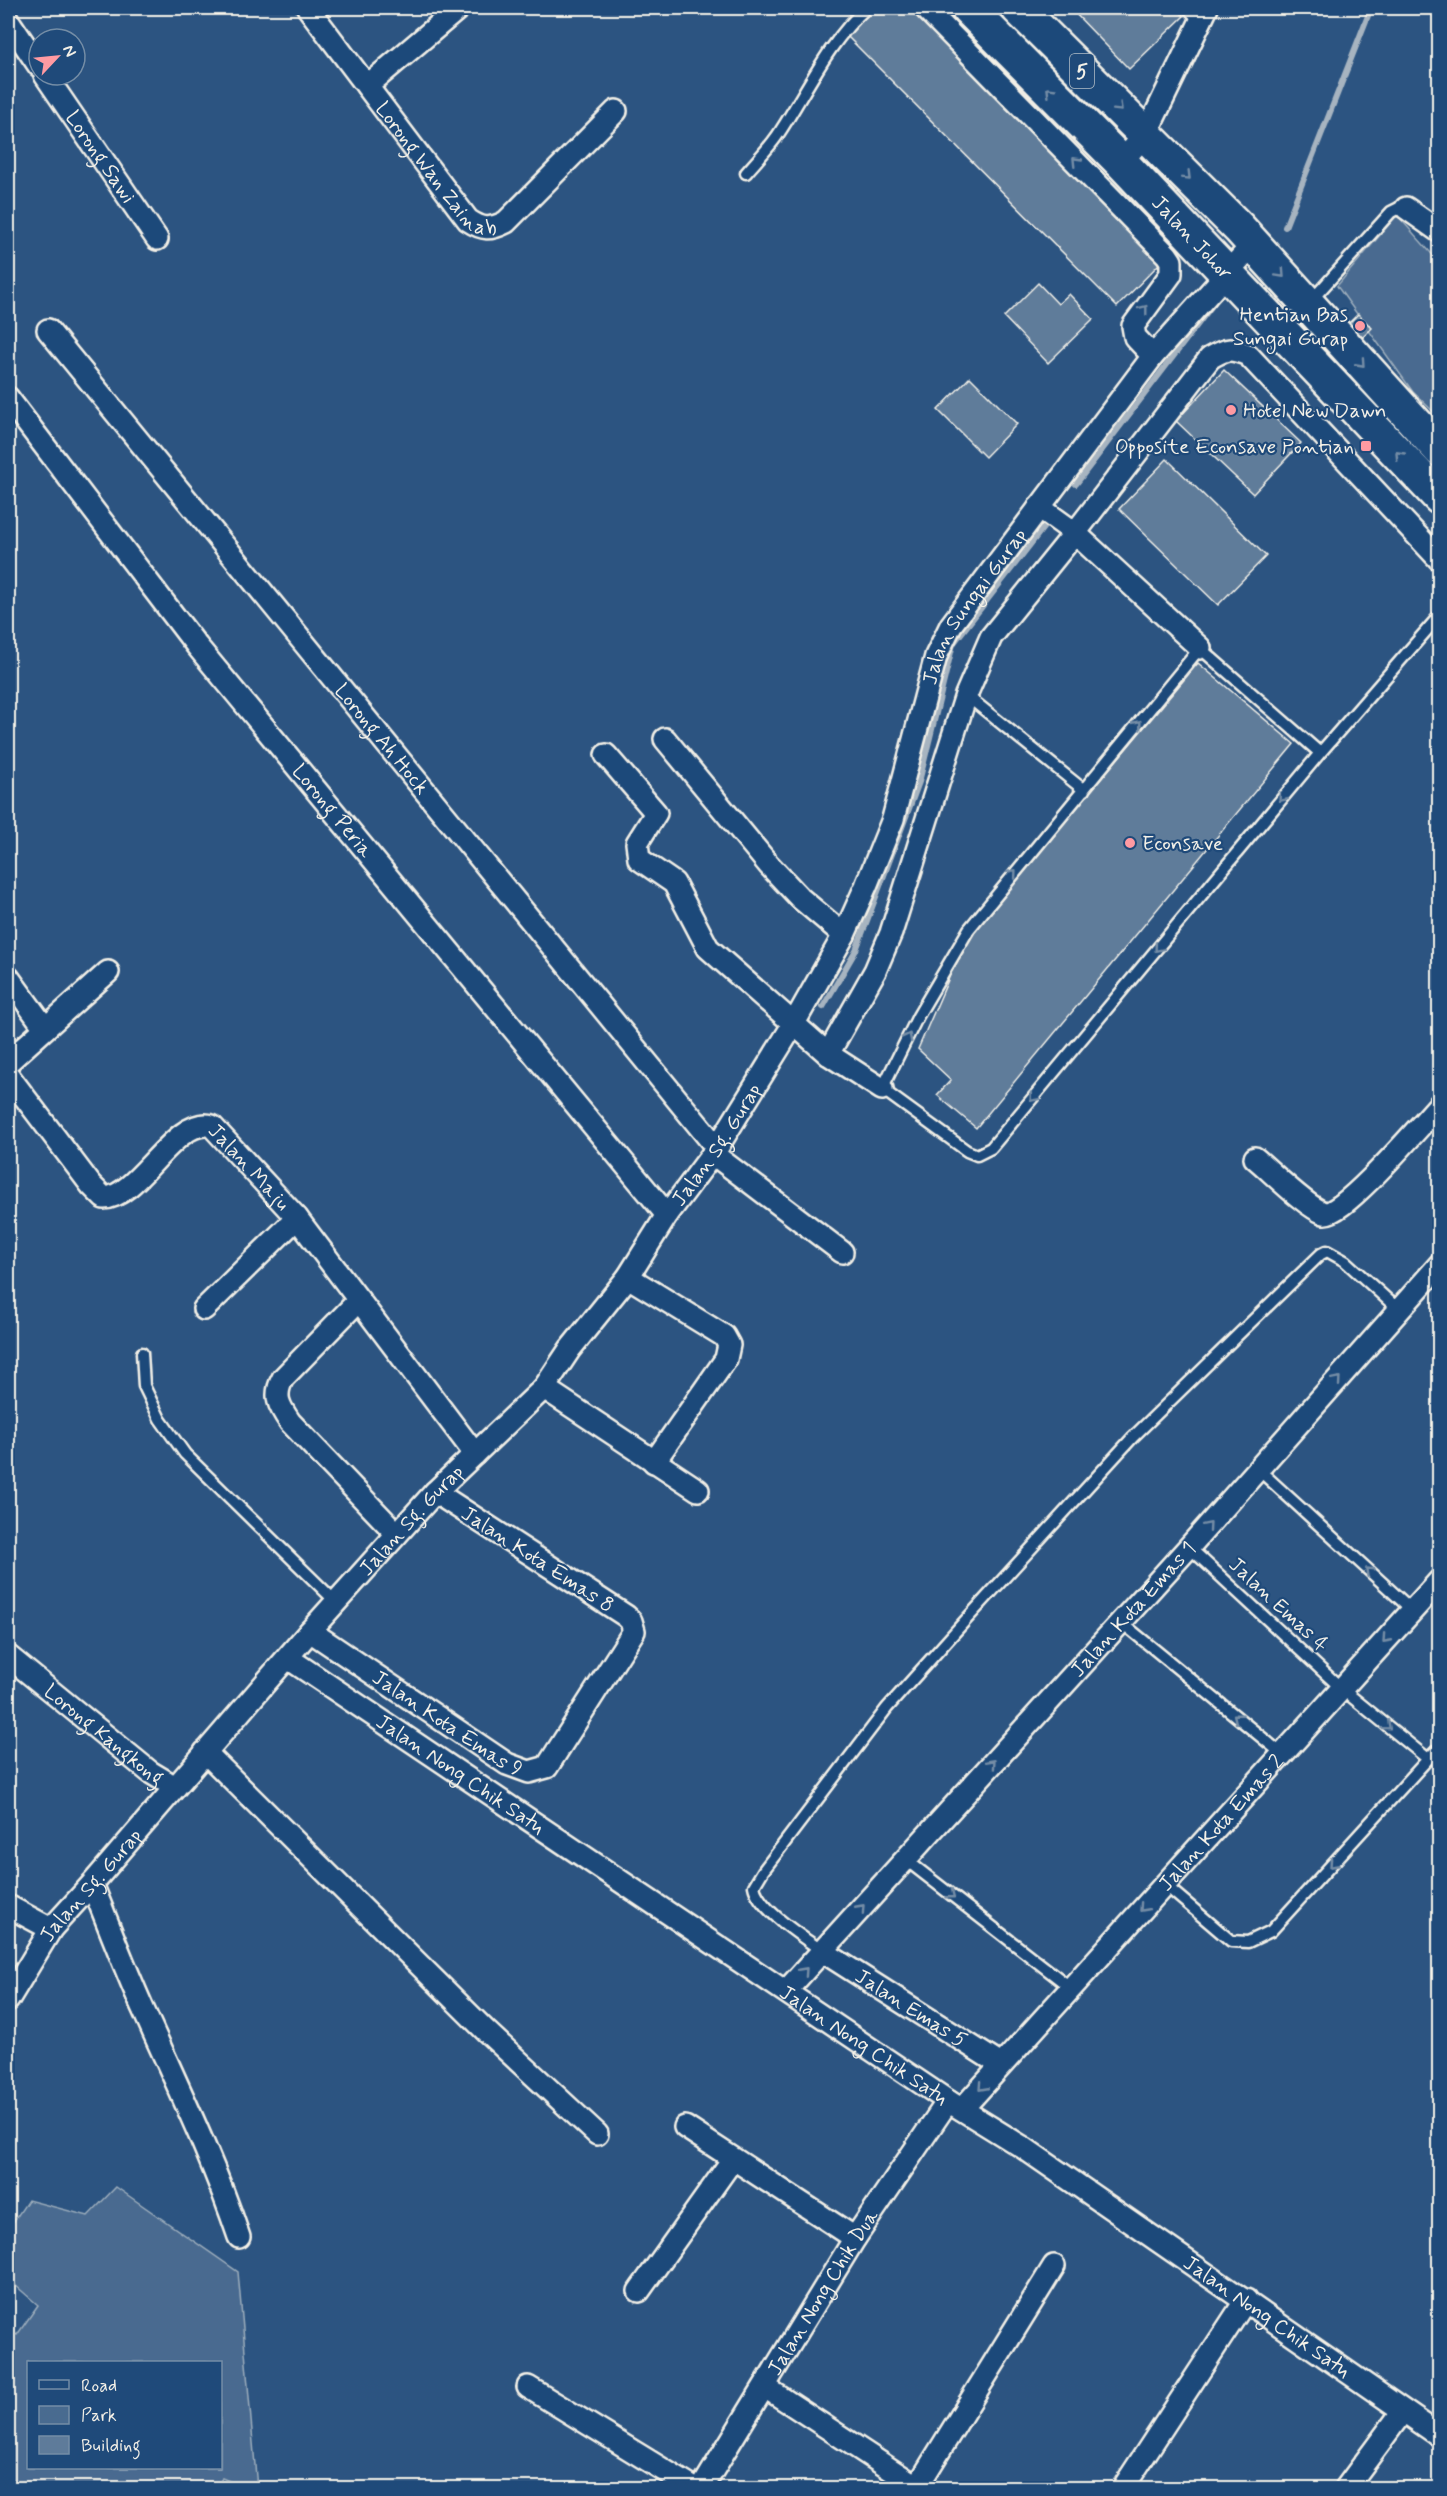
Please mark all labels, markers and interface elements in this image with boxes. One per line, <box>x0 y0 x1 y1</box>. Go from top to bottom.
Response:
north arrow <box>27 27 87 87</box>
text: N <box>57 42 81 60</box>
road number: 5 <box>1070 54 1094 88</box>
one-way arrow <box>1046 87 1057 97</box>
street label: Lorong Wan Zainab <box>368 96 499 243</box>
one-way arrow <box>1112 100 1123 111</box>
street label: Lorong Sawi <box>58 105 142 209</box>
one-way arrow <box>1072 157 1083 167</box>
one-way arrow <box>1179 168 1190 179</box>
street label: Jalan Johor <box>1145 190 1239 287</box>
one-way arrow <box>1274 267 1285 278</box>
place label: Hentian Bas Sungai Gurap <box>1233 301 1348 354</box>
one-way arrow <box>1137 304 1148 315</box>
marker: Hentian Bas Sungai Gurap <box>1353 319 1367 333</box>
one-way arrow <box>1354 356 1365 367</box>
place label: Hotel New Dawn <box>1243 397 1387 425</box>
marker: Hotel New Dawn <box>1224 403 1238 417</box>
place label: Opposite Econsave Pontian <box>1115 433 1354 461</box>
marker: Opposite Econsave Pontian <box>1359 439 1373 453</box>
one-way arrow <box>1395 452 1406 462</box>
street label: Jalan Sungai Gurap <box>916 523 1034 688</box>
street label: Lorong Ah Hock <box>328 678 435 801</box>
one-way arrow <box>1131 719 1142 730</box>
street label: Lorong Peria <box>285 758 379 864</box>
one-way arrow <box>1279 791 1290 802</box>
place label: Econsave <box>1142 830 1223 858</box>
marker: Econsave <box>1123 836 1137 850</box>
one-way arrow <box>1006 869 1017 880</box>
one-way arrow <box>1154 941 1165 952</box>
one-way arrow <box>900 1032 912 1043</box>
street label: Jalan Sg. Gurap <box>665 1078 768 1212</box>
one-way arrow <box>1030 1091 1041 1102</box>
street label: Jalan Maju <box>201 1118 296 1217</box>
one-way arrow <box>1330 1376 1341 1387</box>
street label: Jalan Sg. Gurap <box>353 1459 470 1582</box>
street label: Jalan Kota Emas 8 <box>456 1500 619 1620</box>
one-way arrow <box>1201 1522 1212 1533</box>
street label: Jalan Kota Emas 1 <box>1065 1536 1203 1684</box>
street label: Jalan Emas 4 <box>1222 1551 1334 1658</box>
one-way arrow <box>1365 1567 1376 1578</box>
one-way arrow <box>1382 1632 1393 1643</box>
street label: Jalan Kota Emas 9 <box>366 1664 526 1784</box>
street label: Lorong Kangkong <box>38 1678 169 1794</box>
street label: Jalan Nong Chik Satu <box>370 1708 550 1841</box>
one-way arrow <box>1233 1713 1244 1724</box>
one-way arrow <box>1380 1719 1391 1730</box>
street label: Jalan Kota Emas 2 <box>1152 1749 1291 1898</box>
one-way arrow <box>985 1760 996 1770</box>
street label: Jalan Sg. Gurap <box>34 1823 149 1947</box>
one-way arrow <box>1329 1857 1340 1868</box>
one-way arrow <box>944 1888 955 1899</box>
one-way arrow <box>1139 1901 1150 1912</box>
one-way arrow <box>854 1904 865 1914</box>
street label: Jalan Emas 5 <box>849 1963 972 2055</box>
one-way arrow <box>797 1967 808 1978</box>
street label: Jalan Nong Chik Satu <box>774 1979 954 2112</box>
one-way arrow <box>978 2080 989 2091</box>
street label: Jalan Nong Chik Dua <box>761 2204 886 2381</box>
street label: Jalan Nong Chik Satu <box>1177 2249 1356 2385</box>
legend <box>27 2361 222 2469</box>
text: Road <box>81 2374 117 2398</box>
text: Park <box>81 2404 117 2428</box>
text: Building <box>81 2434 141 2460</box>

